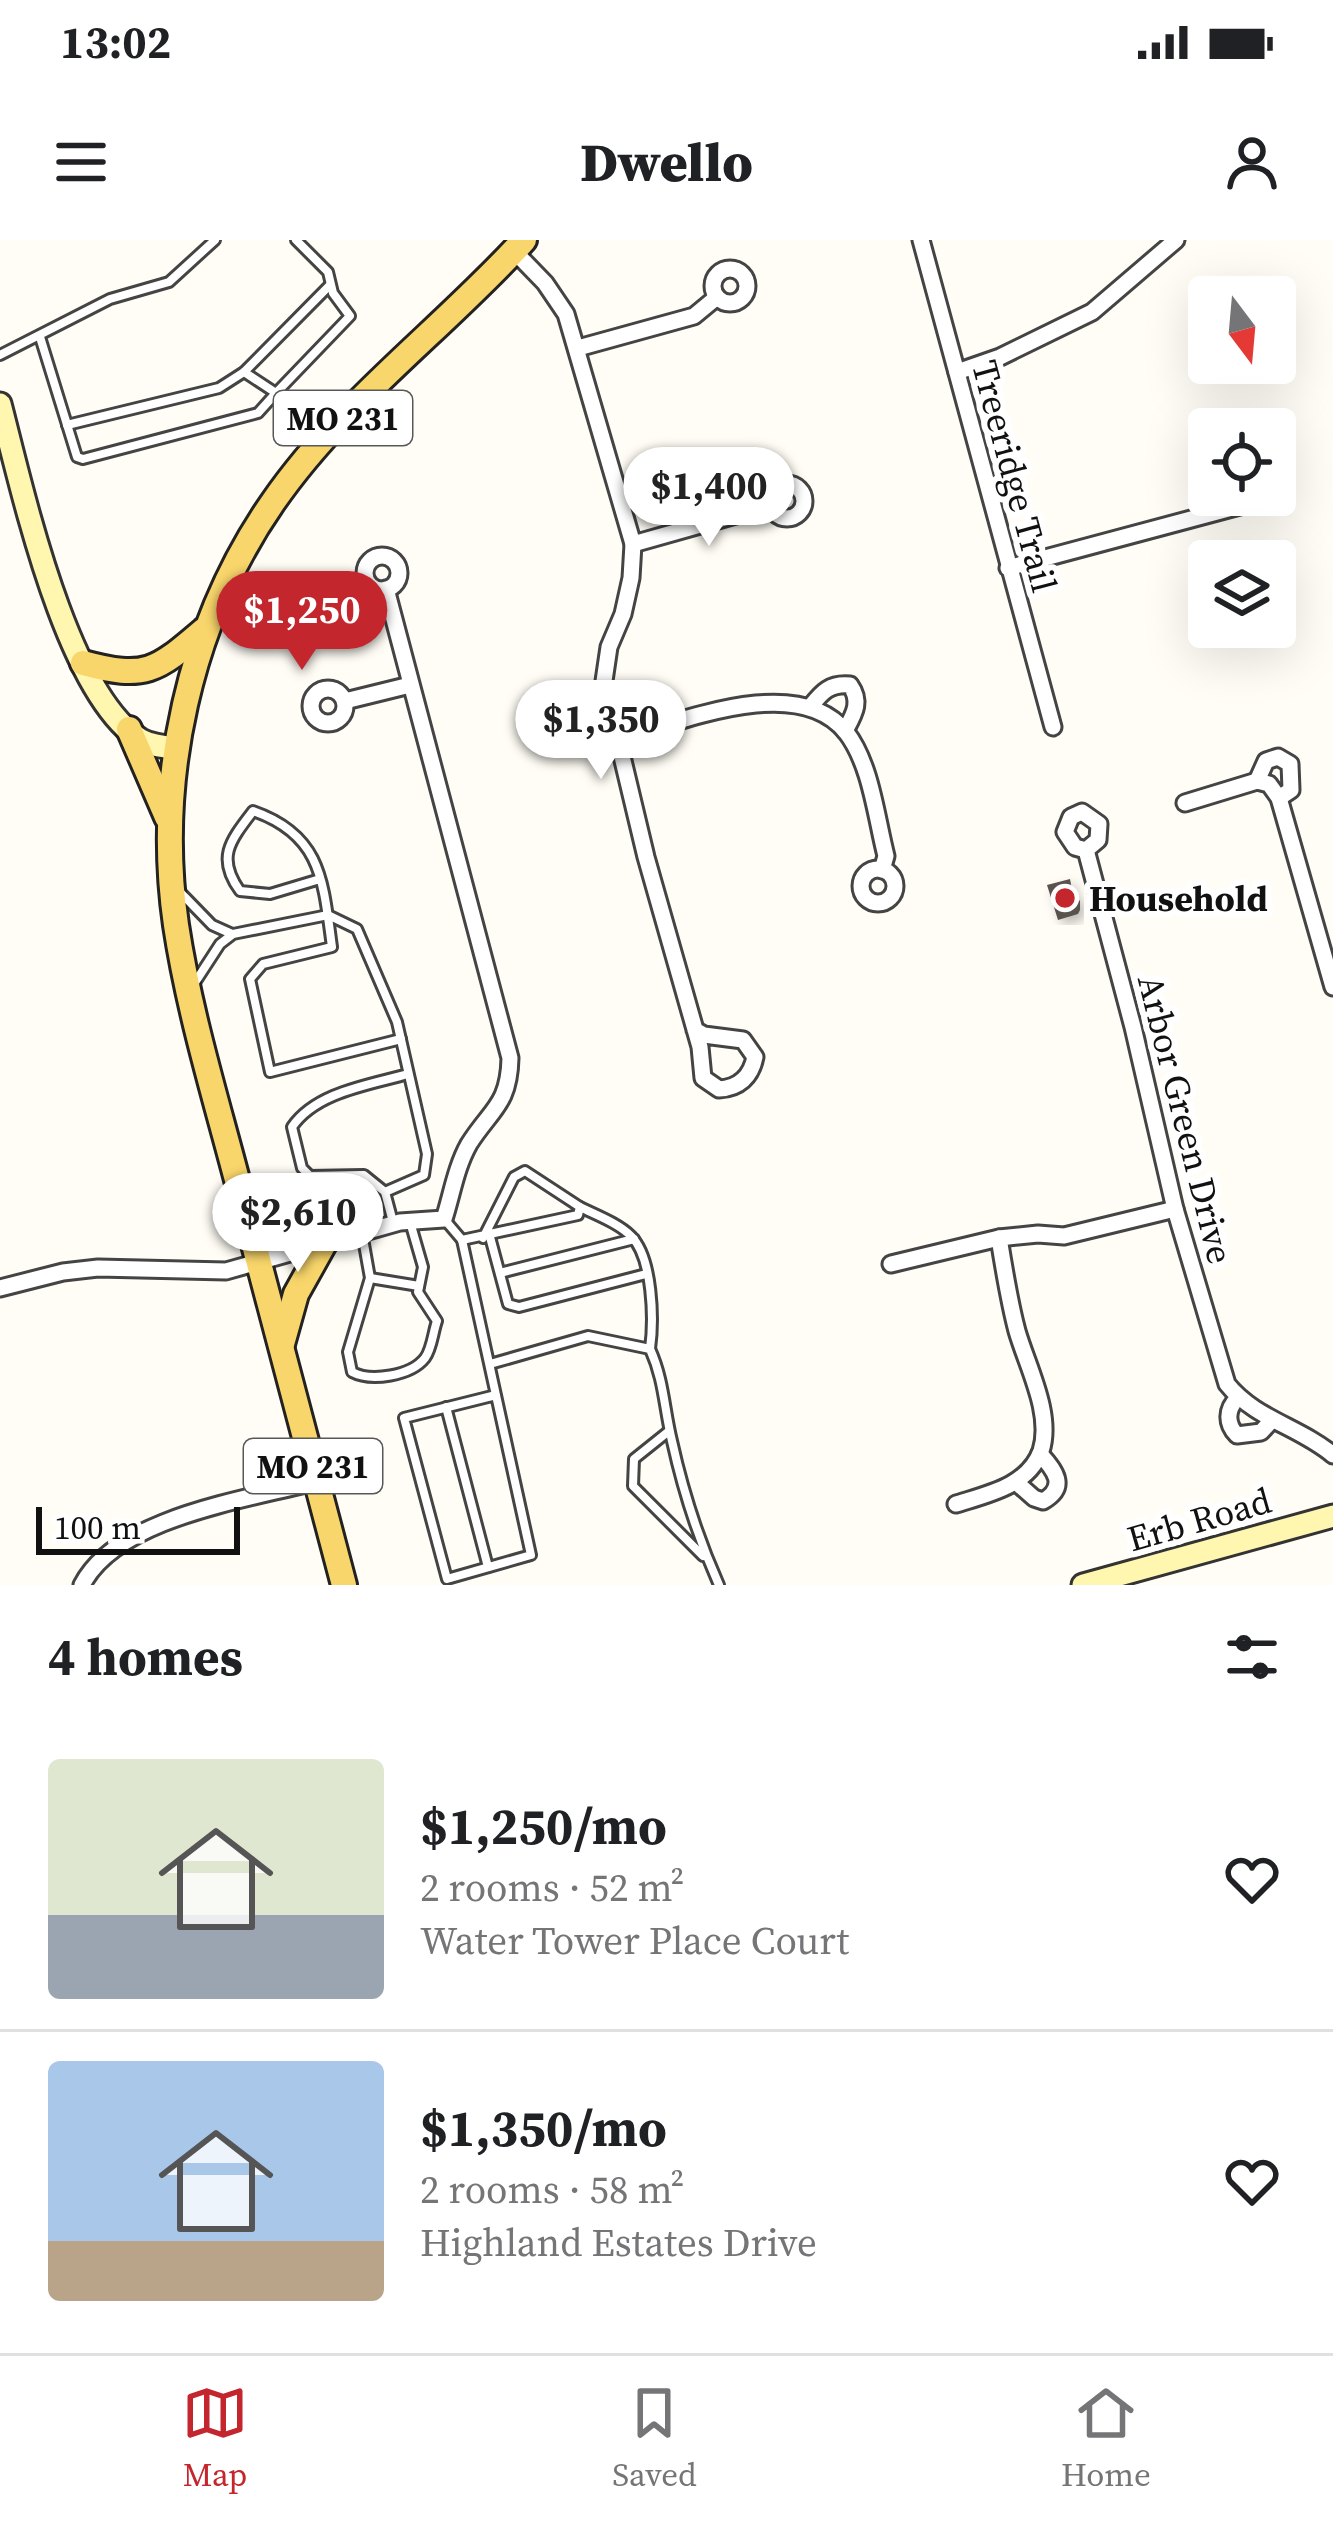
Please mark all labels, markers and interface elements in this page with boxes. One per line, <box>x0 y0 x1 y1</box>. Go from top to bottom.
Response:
text: 13:02 <box>60 11 171 73</box>
text: Dwello <box>580 125 753 199</box>
icon: menu <box>48 129 114 195</box>
icon: person <box>1219 129 1285 195</box>
north arrow <box>1188 276 1296 384</box>
map controls <box>1188 276 1296 648</box>
street label: Treeridge Trail <box>960 355 1069 597</box>
road number: MO 231 <box>274 391 412 445</box>
button: locate <box>1188 408 1296 516</box>
pin: $1,400 <box>611 447 807 549</box>
text: $1,400 <box>650 459 768 512</box>
button: layers <box>1188 540 1296 648</box>
pin: $1,250 <box>204 571 400 673</box>
text: $1,250 <box>243 583 361 636</box>
pin: $1,350 <box>503 680 699 782</box>
text: $1,350 <box>542 692 660 745</box>
place label: Household <box>1089 874 1268 923</box>
marker: Household <box>1052 885 1078 911</box>
street label: Arbor Green Drive <box>1126 970 1245 1269</box>
pin: $2,610 <box>200 1173 396 1275</box>
text: $2,610 <box>239 1185 357 1238</box>
road number: MO 231 <box>244 1439 382 1493</box>
street label: Erb Road <box>1122 1476 1277 1563</box>
scale bar <box>36 1501 240 1554</box>
text: 100 m <box>54 1505 141 1550</box>
text: 4 homes <box>48 1622 243 1692</box>
icon: filters <box>1219 1624 1285 1690</box>
text: $1,250/mo <box>420 1791 667 1861</box>
icon: home <box>144 1807 288 1951</box>
icon: heart <box>1219 1846 1285 1912</box>
text: 2 rooms · 52 m² <box>420 1861 684 1914</box>
text: Water Tower Place Court <box>420 1914 849 1967</box>
text: $1,350/mo <box>420 2093 667 2163</box>
icon: home <box>144 2109 288 2253</box>
icon: heart <box>1219 2148 1285 2214</box>
text: 2 rooms · 58 m² <box>420 2163 684 2216</box>
text: Highland Estates Drive <box>420 2216 817 2269</box>
tab: Map <box>182 2380 248 2497</box>
tab: Saved <box>612 2380 697 2497</box>
tab: Home <box>1061 2380 1151 2497</box>

